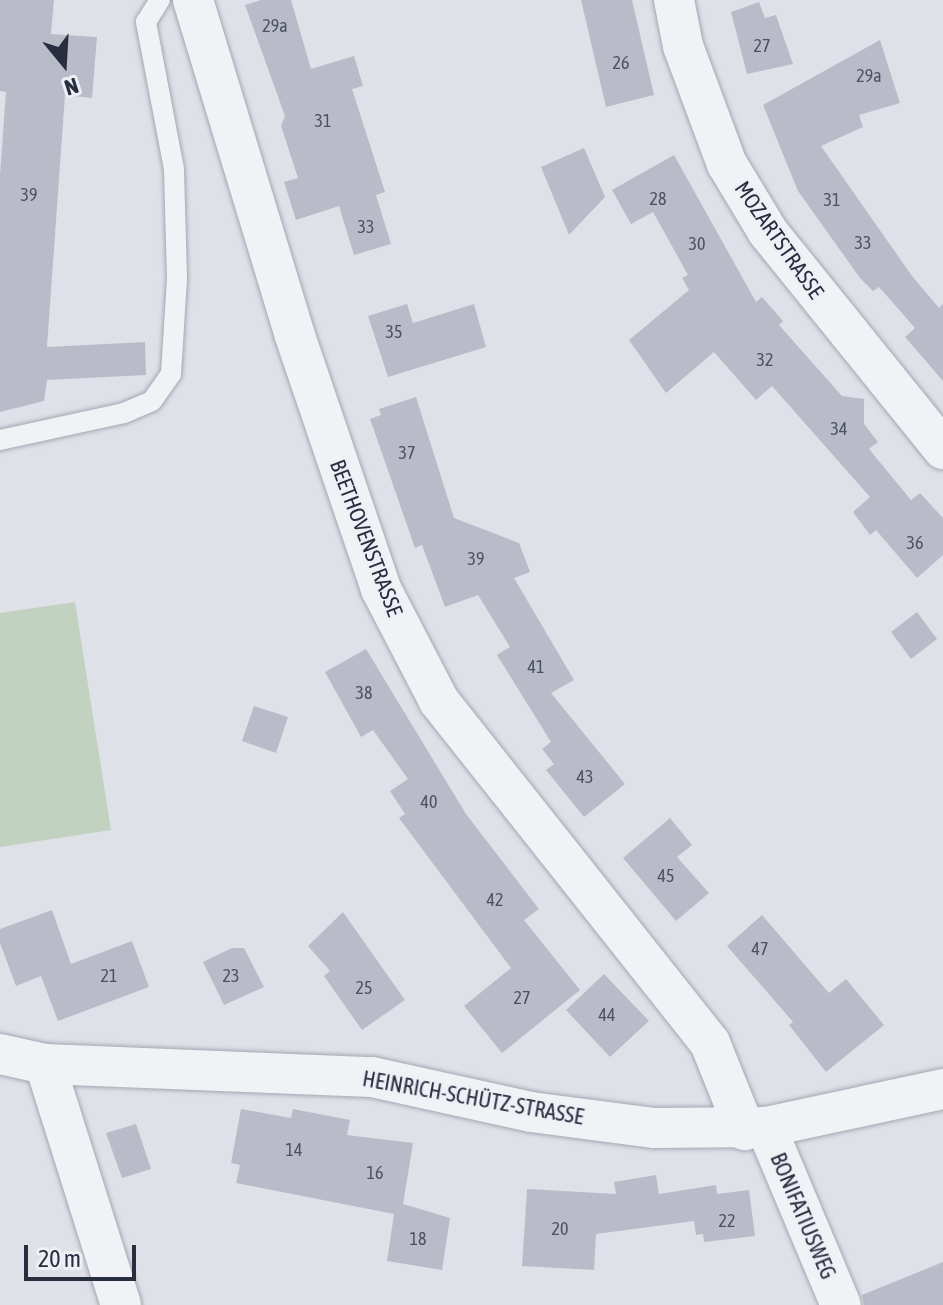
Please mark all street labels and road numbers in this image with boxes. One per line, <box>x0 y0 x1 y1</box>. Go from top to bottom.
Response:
street label: MOZARTSTRASSE <box>729 176 829 304</box>
street label: BEETHOVENSTRASSE <box>324 456 408 620</box>
street label: HEINRICH-SCHÜTZ-STRASSE <box>360 1066 586 1130</box>
street label: BONIFATIUSWEG <box>765 1149 841 1283</box>

